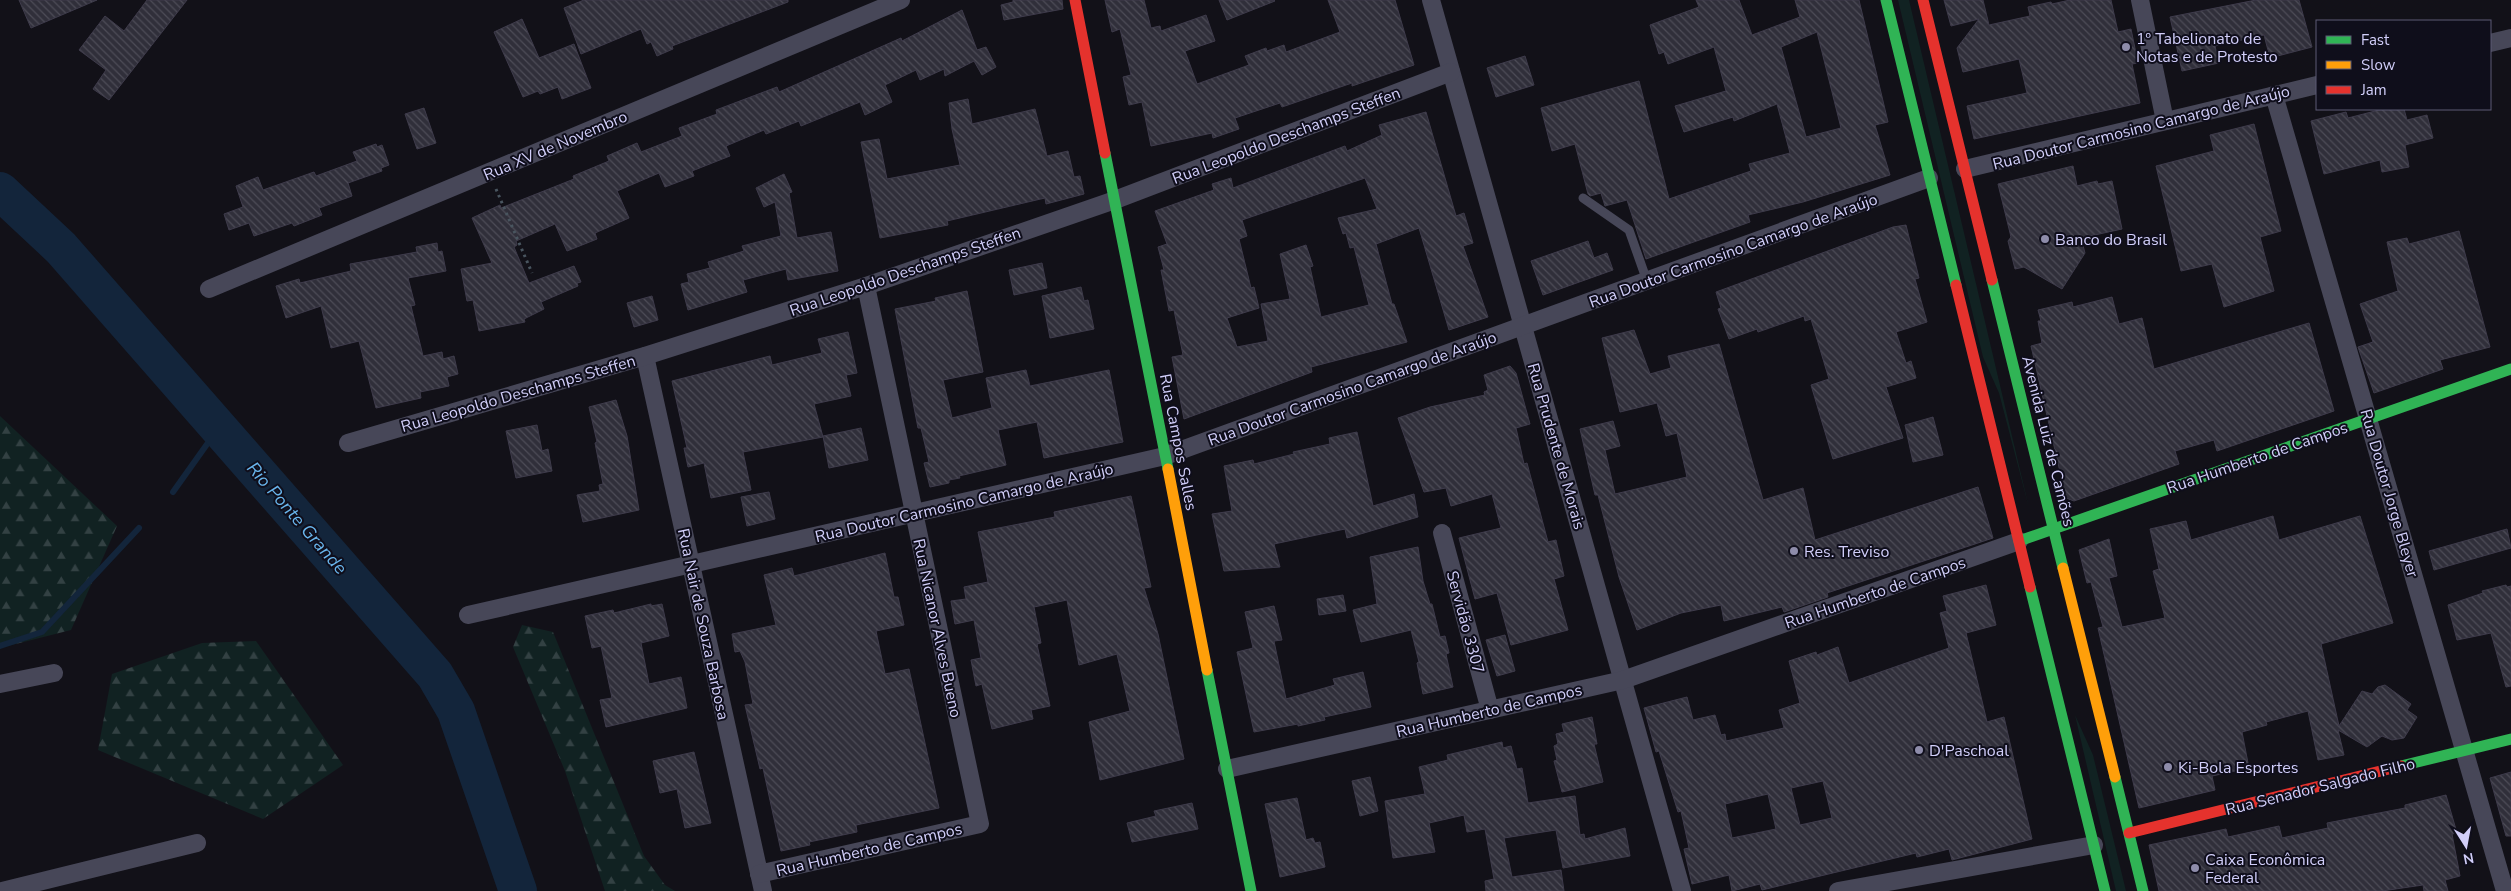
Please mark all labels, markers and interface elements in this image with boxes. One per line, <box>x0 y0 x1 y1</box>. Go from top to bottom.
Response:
legend <box>2316 20 2491 110</box>
place label: 1º Tabelionato de Notas e de Protesto <box>2136 28 2278 68</box>
text: Fast <box>2361 30 2390 50</box>
marker: 1º Tabelionato de Notas e de Protesto <box>2120 41 2132 53</box>
text: Slow <box>2361 55 2396 75</box>
street label: Rua Doutor Carmosino Camargo de Araújo <box>1990 80 2292 176</box>
text: Jam <box>2360 80 2387 100</box>
street label: Rua Leopoldo Deschamps Steffen <box>1169 82 1404 190</box>
street label: Rua XV de Novembro <box>480 106 631 186</box>
street label: Rua Doutor Carmosino Camargo de Araújo <box>1586 188 1881 314</box>
street label: Rua Leopoldo Deschamps Steffen <box>787 222 1024 322</box>
place label: Banco do Brasil <box>2055 229 2167 251</box>
marker: Banco do Brasil <box>2039 233 2051 245</box>
street label: Rua Doutor Carmosino Camargo de Araújo <box>1205 326 1500 452</box>
street label: Rua Leopoldo Deschamps Steffen <box>398 350 638 438</box>
street label: Avenida Luiz de Camões <box>2016 354 2080 529</box>
street label: Rua Prudente de Morais <box>1522 361 1590 532</box>
street label: Rua Campos Salles <box>1154 372 1202 512</box>
street label: Rua Doutor Jorge Bleyer <box>2354 407 2424 580</box>
street label: Rua Humberto de Campos <box>2164 417 2351 499</box>
water label: Rio Ponte Grande <box>241 457 353 580</box>
street label: Rua Doutor Carmosino Camargo de Araújo <box>813 458 1116 548</box>
street label: Rua Nair de Souza Barbosa <box>672 526 734 722</box>
street label: Rua Nicanor Alves Bueno <box>907 537 967 720</box>
place label: Res. Treviso <box>1804 541 1890 563</box>
marker: Res. Treviso <box>1788 545 1800 557</box>
street label: Rua Humberto de Campos <box>1782 552 1969 634</box>
street label: Servidão 3307 <box>1441 568 1489 676</box>
street label: Rua Humberto de Campos <box>1394 679 1584 743</box>
place label: D'Paschoal <box>1929 740 2009 762</box>
marker: D'Paschoal <box>1913 744 1925 756</box>
street label: Rua Senador Salgado Filho <box>2223 753 2417 821</box>
place label: Ki-Bola Esportes <box>2178 757 2299 779</box>
marker: Ki-Bola Esportes <box>2162 761 2174 773</box>
street label: Rua Humberto de Campos <box>774 818 964 882</box>
north arrow <box>2441 821 2491 871</box>
text: N <box>2461 848 2475 869</box>
place label: Caixa Econômica Federal <box>2205 849 2325 889</box>
marker: Caixa Econômica Federal <box>2189 862 2201 874</box>

